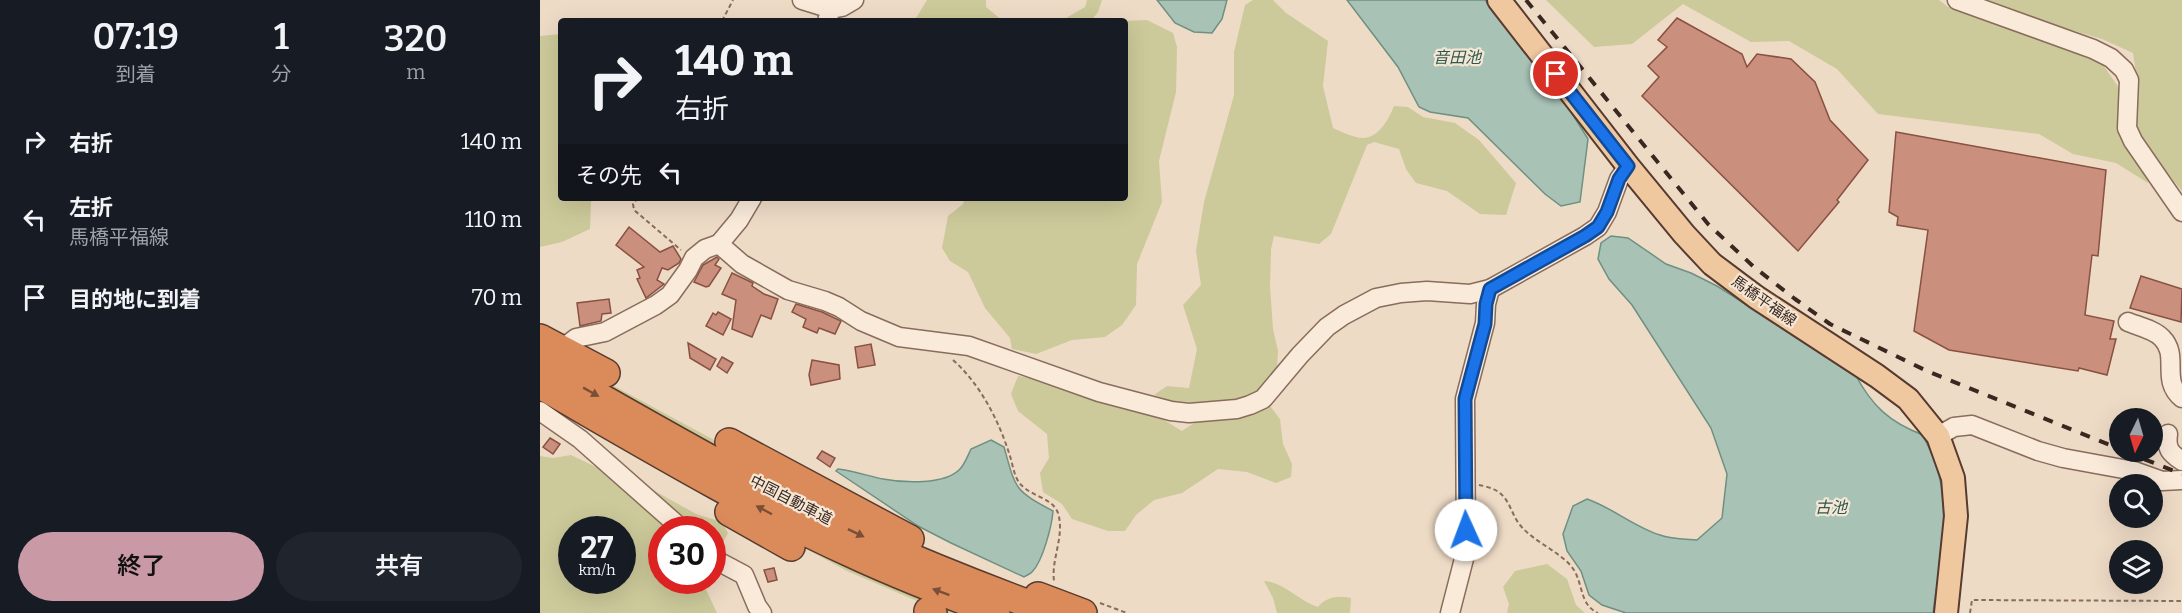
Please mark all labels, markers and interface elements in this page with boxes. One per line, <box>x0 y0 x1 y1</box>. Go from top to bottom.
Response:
text: 07:19 <box>92 15 179 59</box>
text: 1 <box>274 15 289 59</box>
text: 320 <box>384 17 448 61</box>
text: 140 m <box>675 36 793 86</box>
icon: right <box>576 42 654 120</box>
water label: 音田池 <box>1433 48 1483 67</box>
pin <box>1530 48 1581 99</box>
icon: arrive <box>1539 57 1572 90</box>
text: m <box>406 60 425 84</box>
text: 到着 <box>116 62 156 86</box>
text: 分 <box>271 62 291 86</box>
text: 右折 <box>675 93 729 125</box>
icon: right <box>18 125 51 158</box>
text: 140 m <box>461 128 522 155</box>
text: 右折 <box>69 130 113 157</box>
icon: left <box>654 156 687 189</box>
text: その先 <box>576 162 642 189</box>
text: 左折 <box>69 194 113 221</box>
icon: left <box>18 203 51 236</box>
text: 110 m <box>465 206 522 233</box>
text: 馬橋平福線 <box>69 225 169 249</box>
street label: 馬橋平福線 <box>1728 272 1800 330</box>
icon: arrive <box>18 281 51 314</box>
text: 70 m <box>472 284 522 311</box>
text: 目的地に到着 <box>69 286 201 313</box>
one-way arrow <box>583 387 600 397</box>
north arrow <box>2109 408 2163 462</box>
map controls <box>2109 408 2163 594</box>
street label: 中国自動車道 <box>747 472 835 528</box>
button: search <box>2109 474 2163 528</box>
position arrow <box>1434 498 1498 562</box>
water label: 古池 <box>1815 498 1849 517</box>
one-way arrow <box>755 505 772 515</box>
speed limit sign: 30 <box>648 516 726 594</box>
one-way arrow <box>847 527 865 537</box>
text: 27 <box>581 530 613 566</box>
button: 終了 <box>18 532 264 601</box>
button: 共有 <box>276 532 522 601</box>
button: layers <box>2109 540 2163 594</box>
text: km/h <box>578 561 616 579</box>
one-way arrow <box>932 587 950 596</box>

